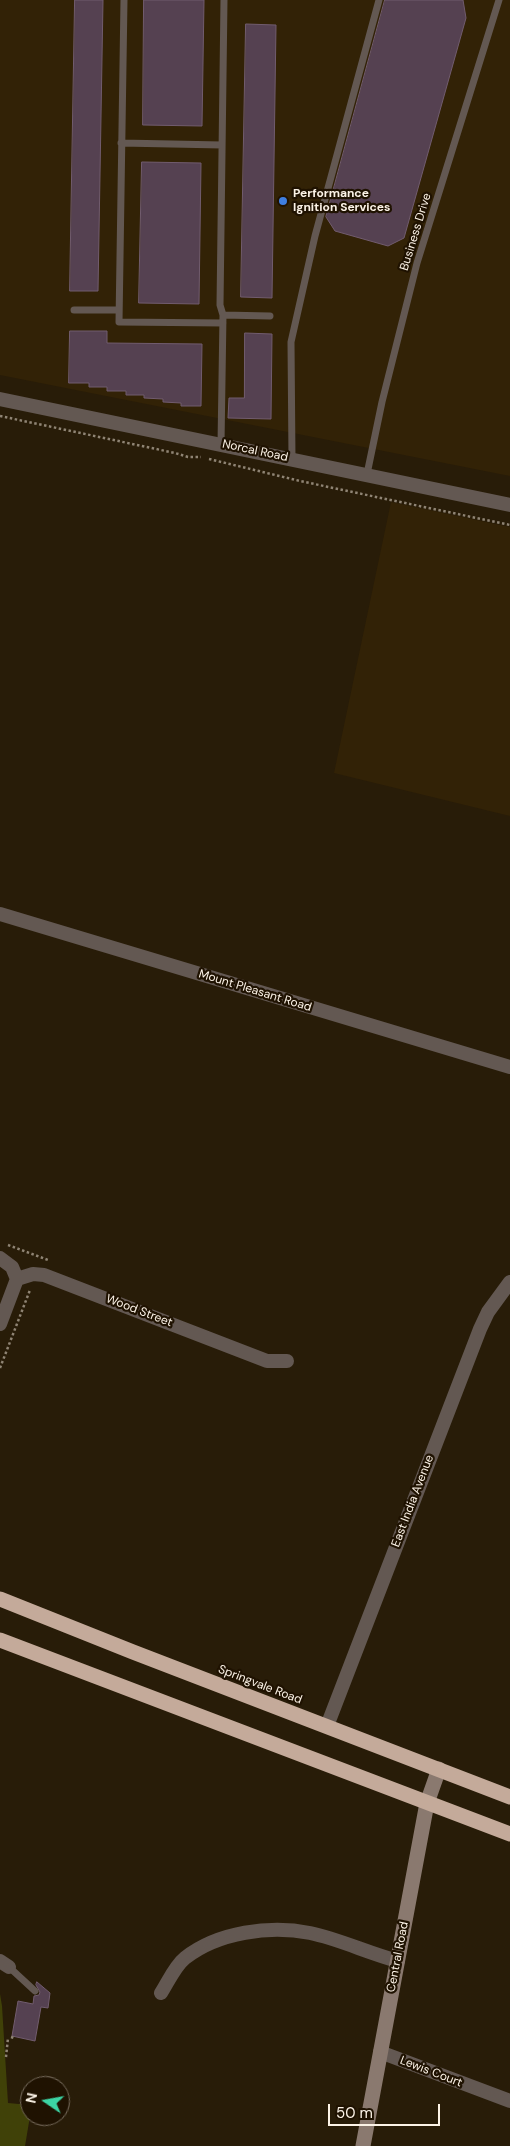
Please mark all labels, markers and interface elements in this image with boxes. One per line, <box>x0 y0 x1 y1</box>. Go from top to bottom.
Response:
place label: Performance Ignition Services <box>293 187 390 215</box>
street label: Business Drive <box>397 191 435 273</box>
marker: Performance Ignition Services <box>277 195 289 207</box>
street label: Norcal Road <box>221 437 289 465</box>
street label: Mount Pleasant Road <box>197 967 313 1015</box>
street label: Wood Street <box>104 1292 174 1330</box>
street label: East India Avenue <box>389 1453 437 1549</box>
street label: Springvale Road <box>216 1662 304 1708</box>
street label: Central Road <box>384 1920 412 1994</box>
street label: Lewis Court <box>398 2054 464 2090</box>
north arrow <box>20 2076 70 2126</box>
text: N <box>21 2091 41 2105</box>
scale bar <box>330 2094 442 2126</box>
text: 50 m <box>336 2103 373 2123</box>

